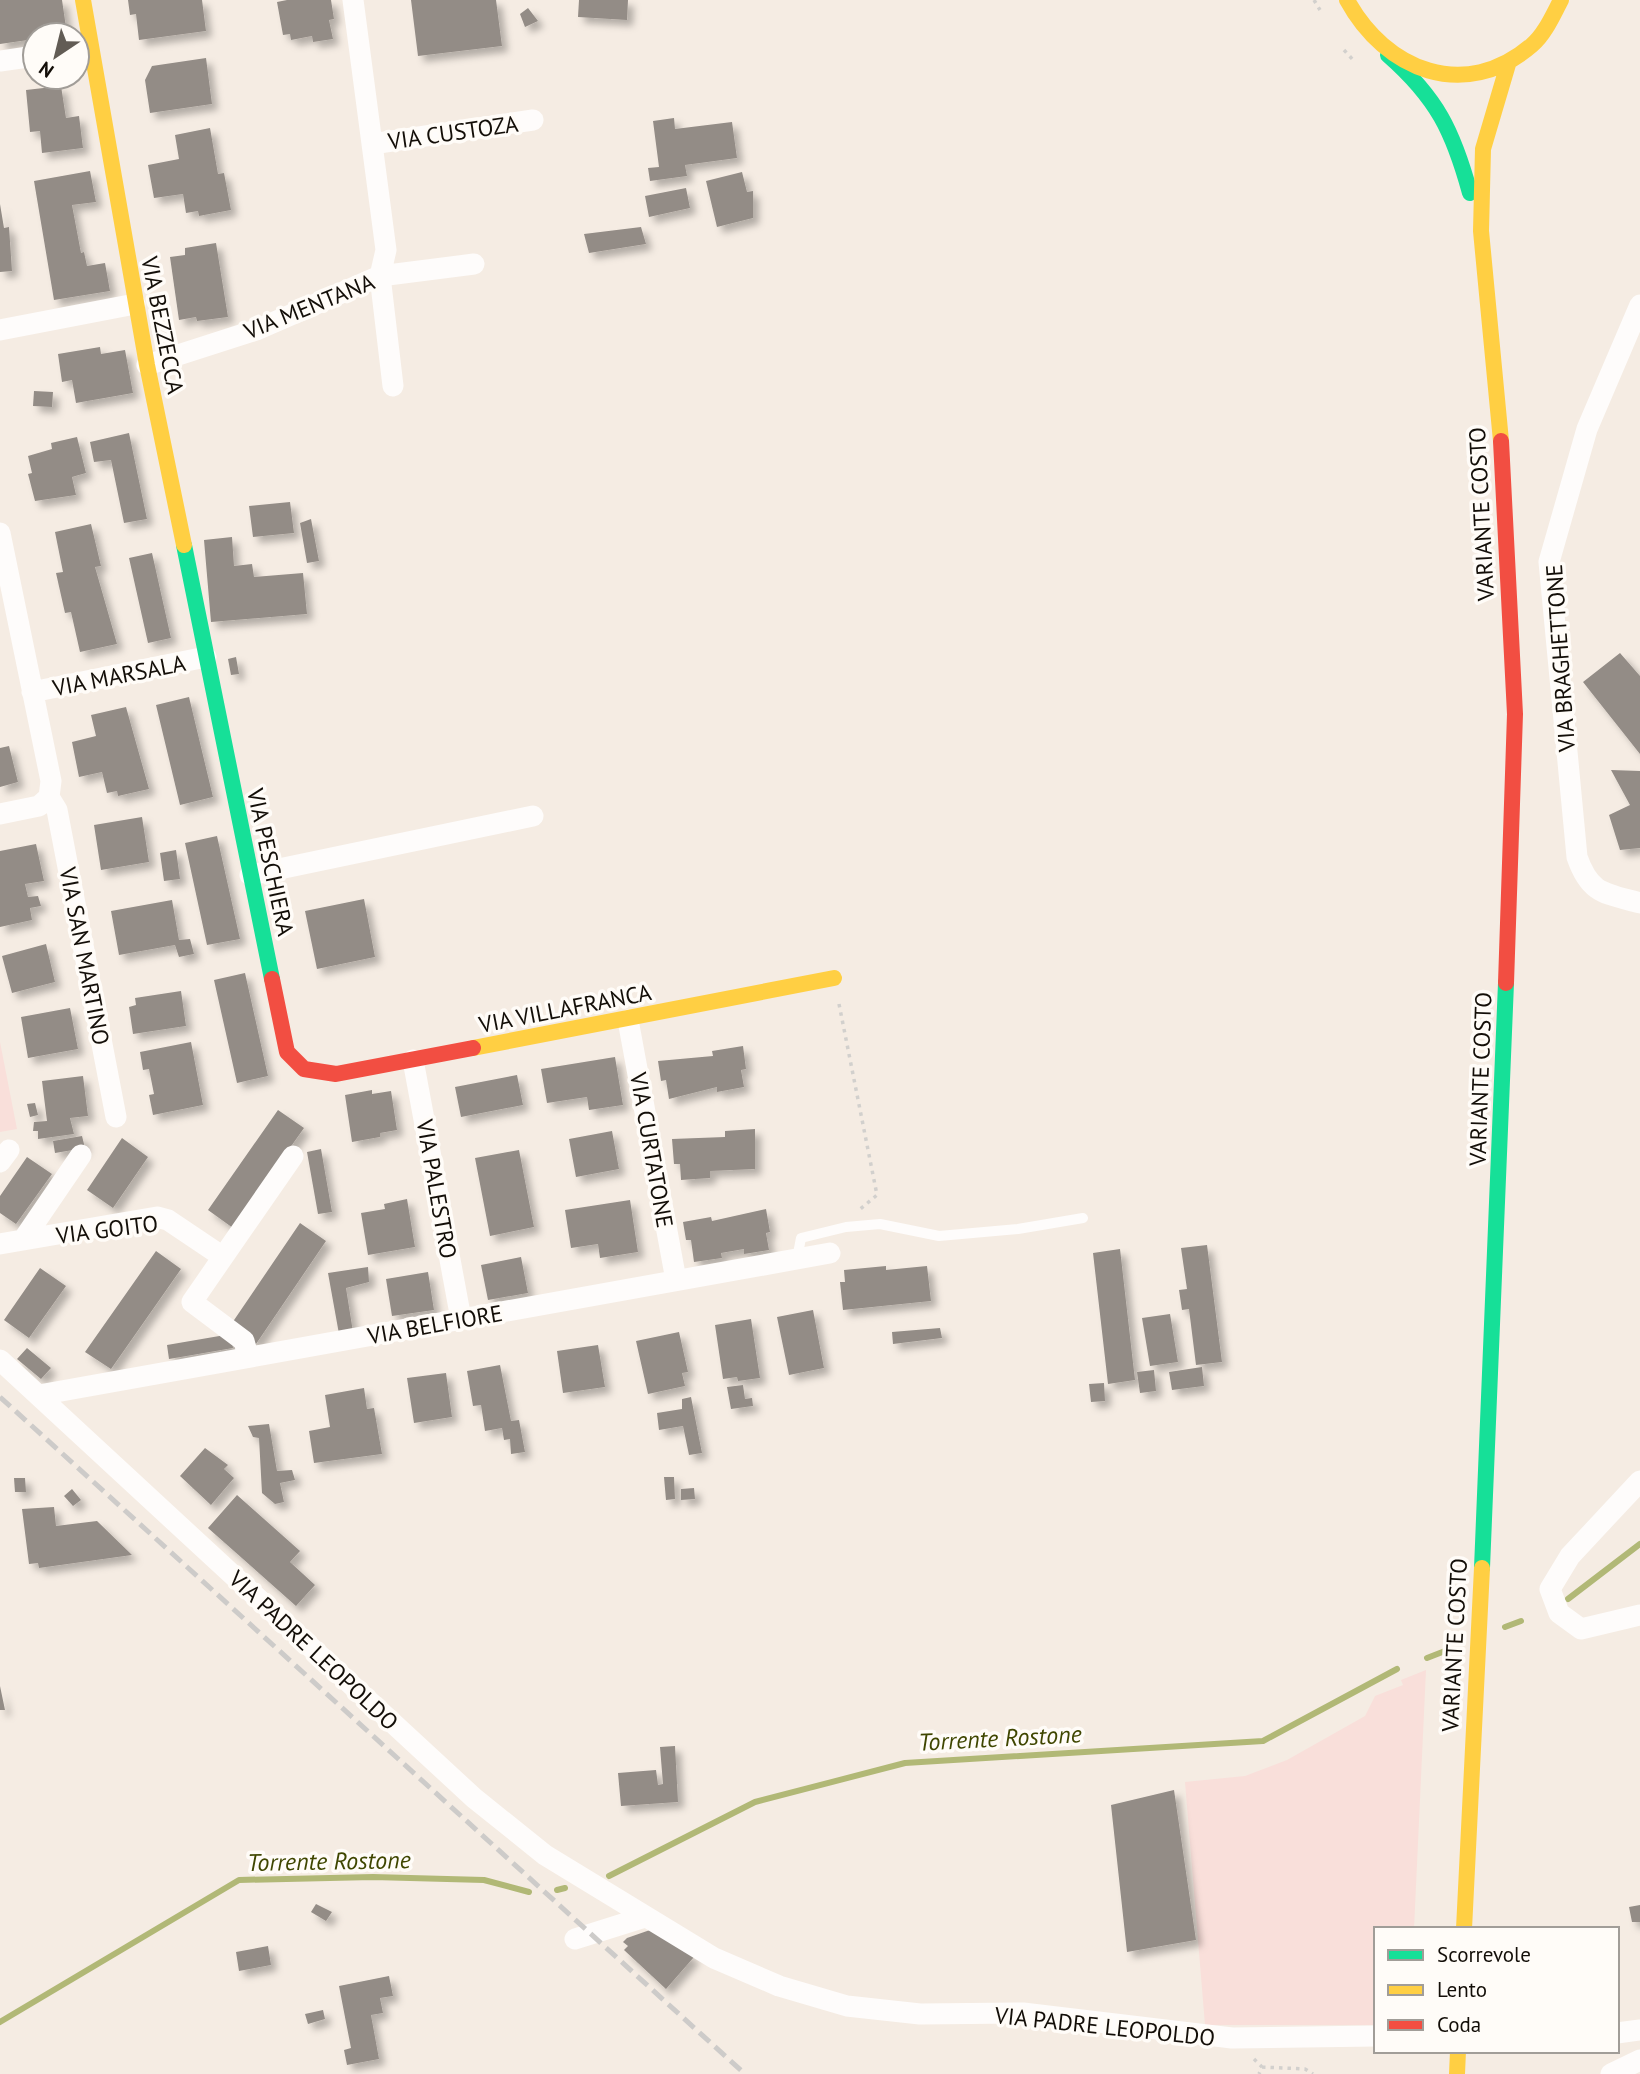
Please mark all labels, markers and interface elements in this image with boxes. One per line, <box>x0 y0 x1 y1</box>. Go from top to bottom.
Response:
north arrow <box>21 21 91 91</box>
text: N <box>34 57 58 83</box>
street label: VIA CUSTOZA <box>385 108 520 156</box>
street label: VIA BEZZECCA <box>135 253 191 397</box>
street label: VIA MENTANA <box>239 267 379 346</box>
street label: VARIANTE COSTO <box>1462 426 1500 603</box>
street label: VIA BRAGHETTONE <box>1539 563 1581 754</box>
street label: VIA MARSALA <box>49 648 189 702</box>
street label: VIA PESCHIERA <box>241 785 301 939</box>
street label: VIA SAN MARTINO <box>53 864 116 1047</box>
street label: VIA VILLAFRANCA <box>475 977 654 1039</box>
street label: VARIANTE COSTO <box>1462 992 1498 1167</box>
street label: VIA CURTATONE <box>624 1069 680 1230</box>
street label: VIA PALESTRO <box>410 1116 464 1261</box>
street label: VIA GOITO <box>53 1208 160 1250</box>
street label: VIA BELFIORE <box>364 1298 505 1350</box>
street label: VARIANTE COSTO <box>1435 1557 1473 1734</box>
street label: VIA PADRE LEOPOLDO <box>222 1563 405 1736</box>
water label: Torrente Rostone <box>917 1718 1083 1758</box>
water label: Torrente Rostone <box>247 1844 411 1878</box>
legend <box>1374 1927 1619 2053</box>
text: Scorrevole <box>1437 1941 1531 1968</box>
text: Lento <box>1437 1976 1487 2003</box>
street label: VIA PADRE LEOPOLDO <box>992 2000 1217 2052</box>
text: Coda <box>1437 2011 1481 2038</box>

